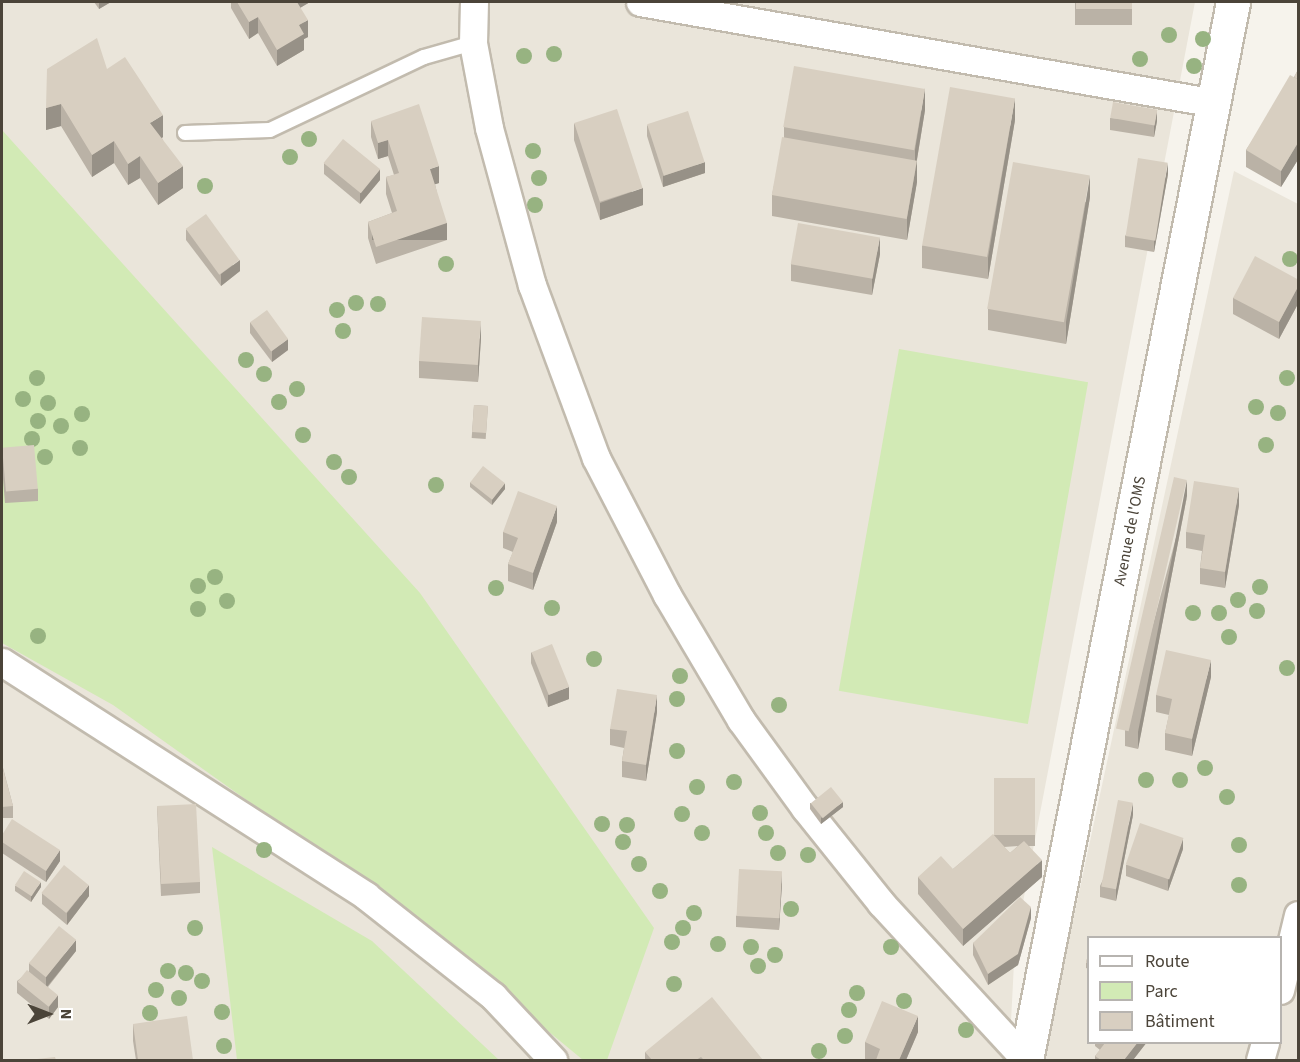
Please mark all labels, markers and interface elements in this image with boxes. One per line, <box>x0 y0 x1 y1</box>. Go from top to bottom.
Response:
street label: Avenue de l'OMS <box>1110 474 1150 588</box>
legend <box>1087 936 1282 1044</box>
text: Route <box>1145 949 1189 974</box>
text: Parc <box>1145 979 1178 1004</box>
north arrow <box>18 984 78 1044</box>
text: N <box>55 1009 77 1019</box>
text: Bâtiment <box>1145 1009 1215 1034</box>

